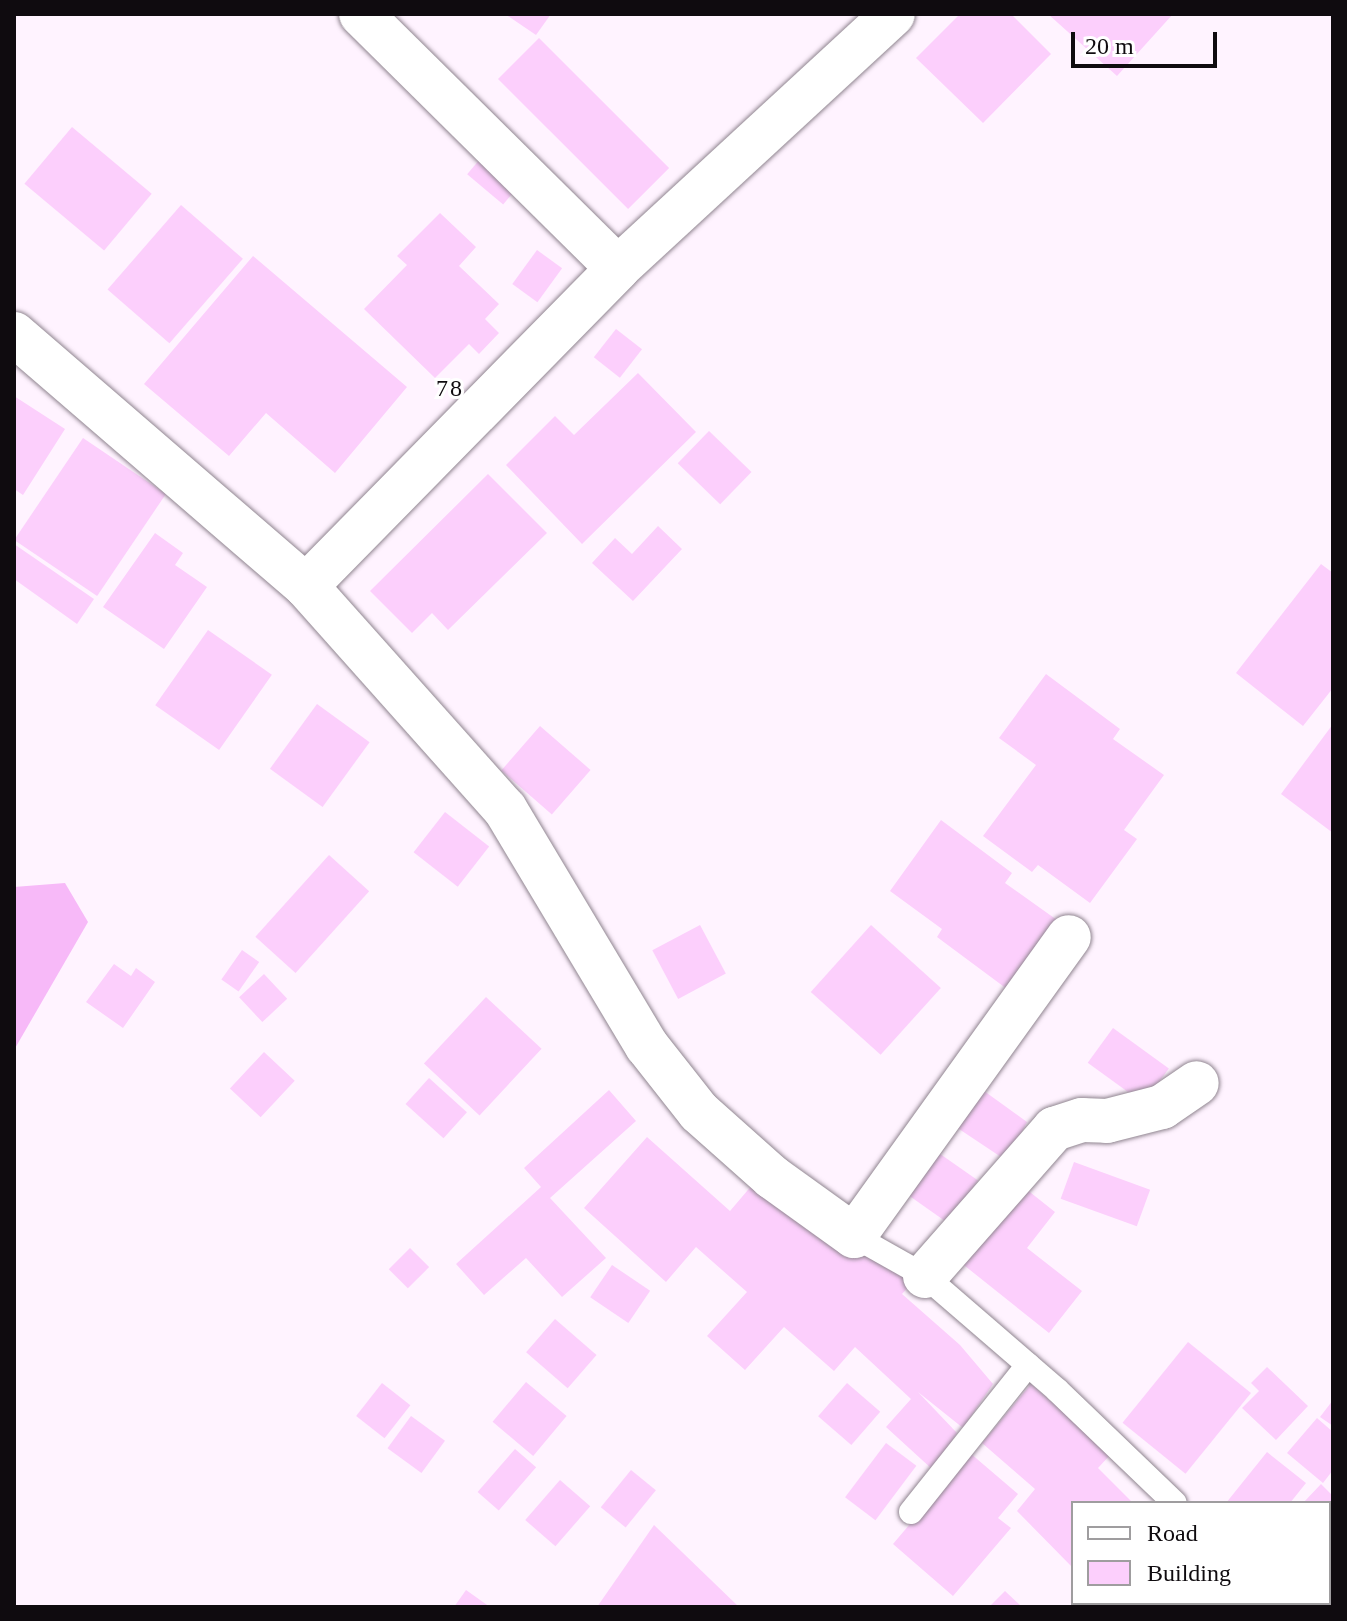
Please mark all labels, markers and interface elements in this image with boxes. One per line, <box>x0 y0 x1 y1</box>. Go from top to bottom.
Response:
scale bar <box>1075 16 1221 66</box>
text: 20 m <box>1085 33 1134 59</box>
district label: 78 <box>436 375 464 403</box>
legend <box>1071 1501 1331 1605</box>
text: Road <box>1147 1520 1198 1546</box>
text: Building <box>1147 1560 1231 1586</box>

